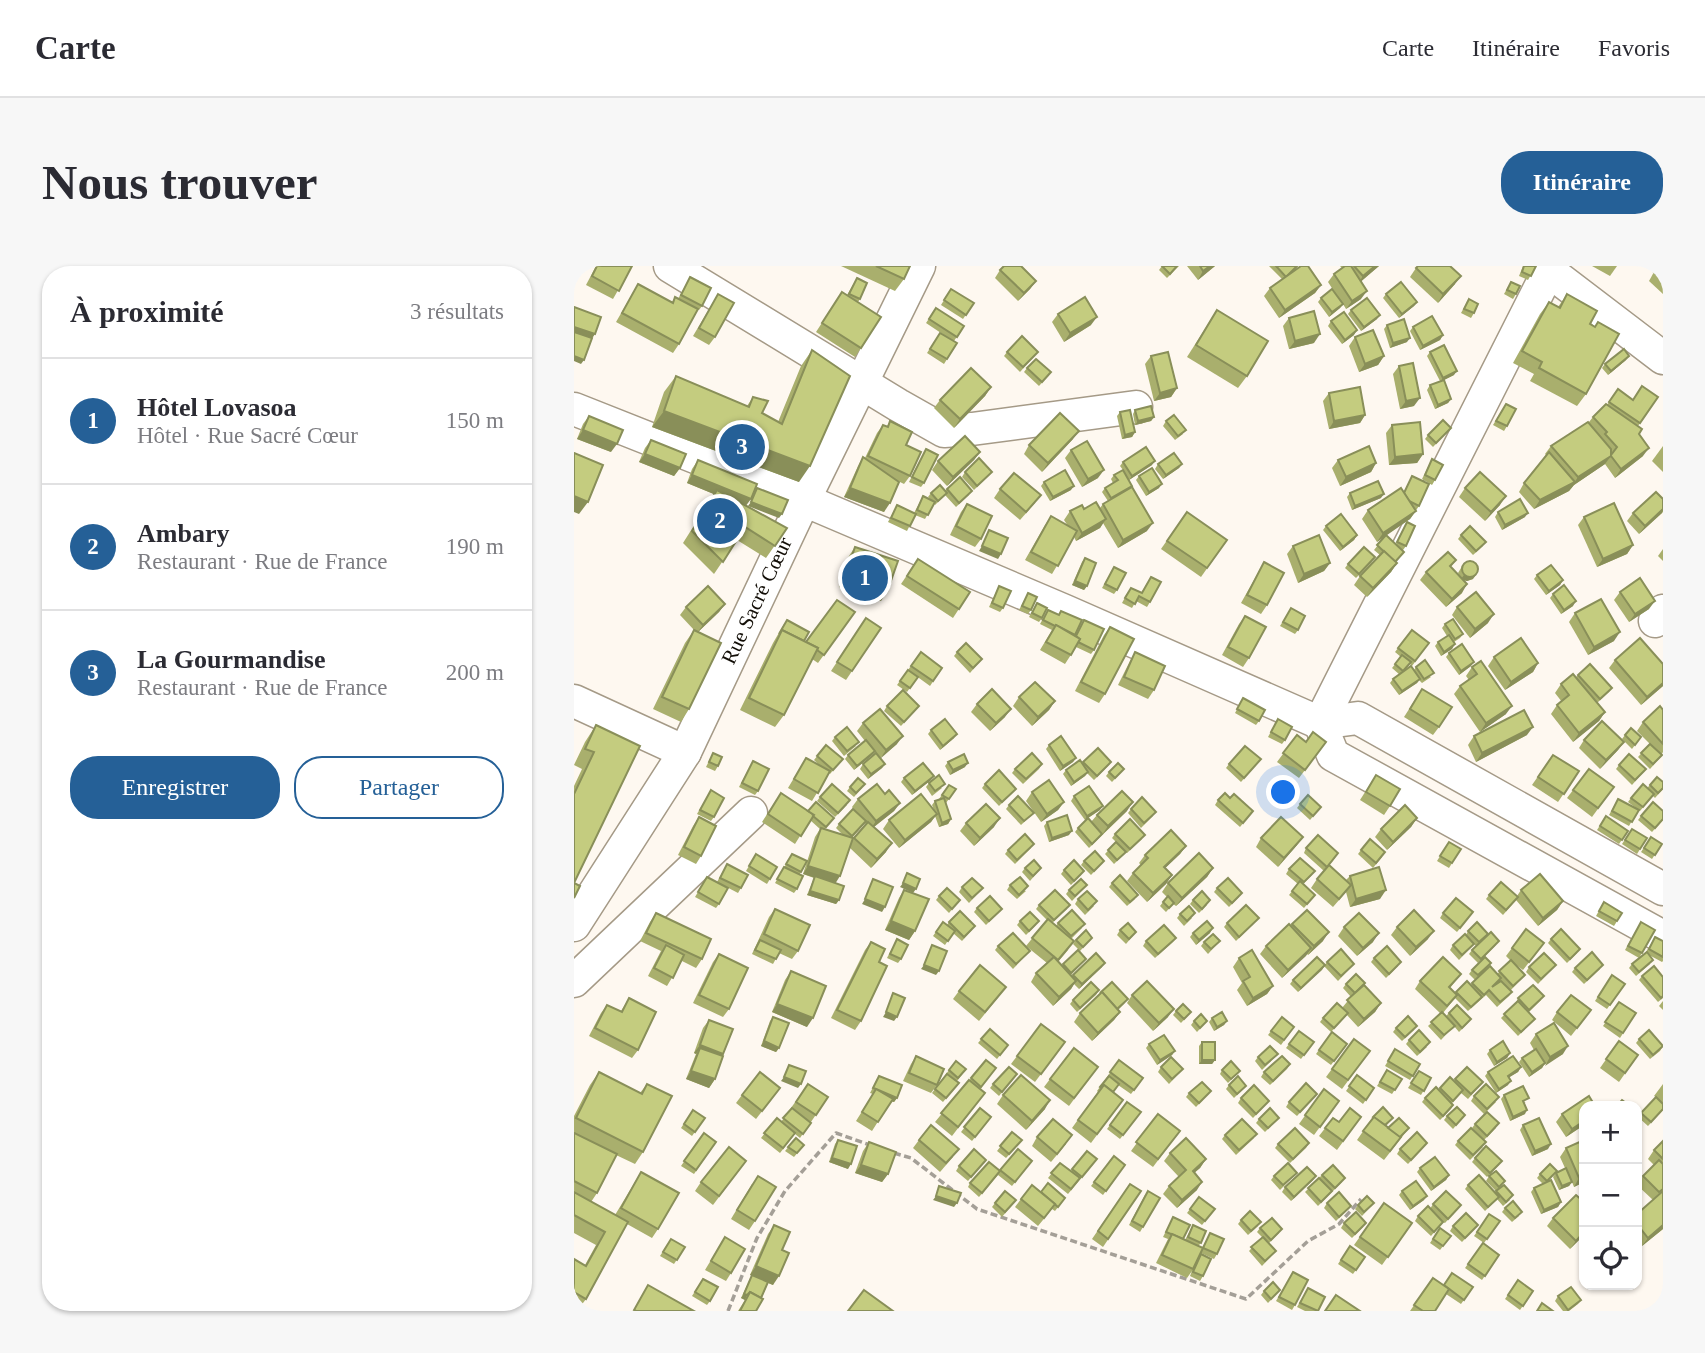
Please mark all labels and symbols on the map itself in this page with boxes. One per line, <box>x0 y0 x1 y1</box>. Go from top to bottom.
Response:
pin: 3 <box>719 421 765 473</box>
pin: 2 <box>697 495 743 547</box>
street label: Rue Sacré Cœur <box>716 533 797 668</box>
pin: 1 <box>842 552 888 604</box>
your location <box>1266 775 1300 809</box>

